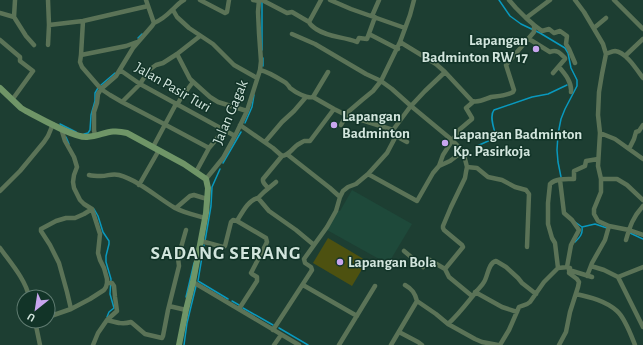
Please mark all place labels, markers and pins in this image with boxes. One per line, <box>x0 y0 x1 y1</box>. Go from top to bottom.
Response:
place label: Lapangan Badminton RW 17 <box>422 33 529 65</box>
marker: Lapangan Badminton RW 17 <box>531 44 541 54</box>
place label: Lapangan Badminton <box>342 109 410 141</box>
marker: Lapangan Badminton <box>329 120 339 130</box>
place label: Lapangan Badminton Kp. Pasirkoja <box>453 127 582 159</box>
marker: Lapangan Badminton Kp. Pasirkoja <box>440 138 450 148</box>
place label: Lapangan Bola <box>348 255 436 270</box>
marker: Lapangan Bola <box>335 257 345 267</box>

